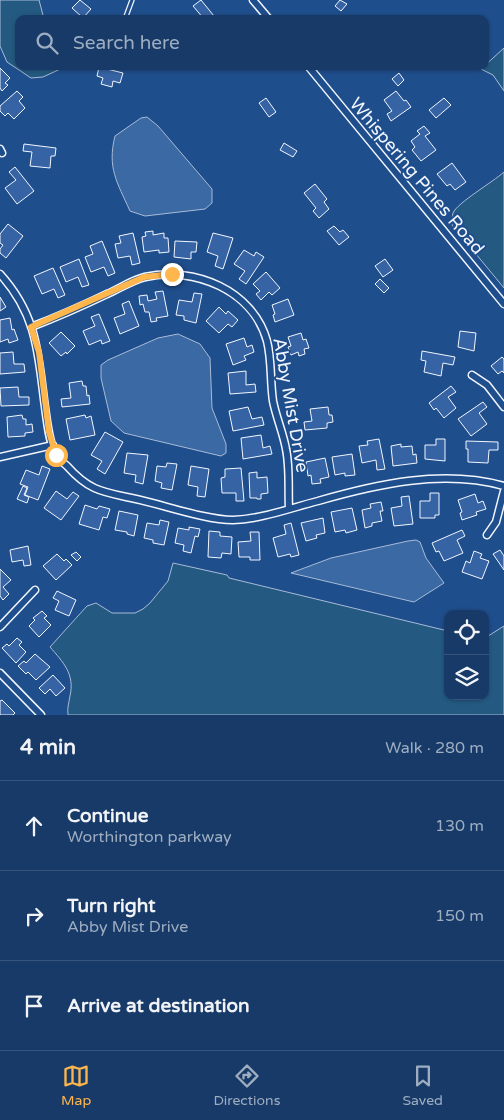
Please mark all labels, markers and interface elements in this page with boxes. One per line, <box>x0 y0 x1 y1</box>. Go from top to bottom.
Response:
search box <box>15 15 489 70</box>
icon: search <box>33 29 61 57</box>
text: Search here <box>73 32 180 54</box>
street label: Whispering Pines Road <box>345 93 489 259</box>
route end <box>161 263 184 286</box>
street label: Abby Mist Drive <box>268 336 314 474</box>
route start <box>45 444 68 467</box>
map controls <box>444 610 489 700</box>
button: locate <box>444 610 489 655</box>
button: layers <box>444 655 489 700</box>
text: 4 min <box>20 735 76 760</box>
text: Walk · 280 m <box>385 738 484 758</box>
text: Continue <box>67 805 149 827</box>
icon: ahead <box>20 812 48 840</box>
text: 130 m <box>435 816 484 836</box>
text: Worthington parkway <box>67 827 232 847</box>
text: Turn right <box>67 895 155 917</box>
icon: right <box>20 902 48 930</box>
text: 150 m <box>435 906 484 926</box>
text: Abby Mist Drive <box>67 917 188 937</box>
icon: arrive <box>20 992 48 1020</box>
text: Arrive at destination <box>67 995 250 1017</box>
tab: Map <box>61 1062 91 1109</box>
tab: Directions <box>213 1062 280 1109</box>
tab: Saved <box>402 1062 443 1109</box>

